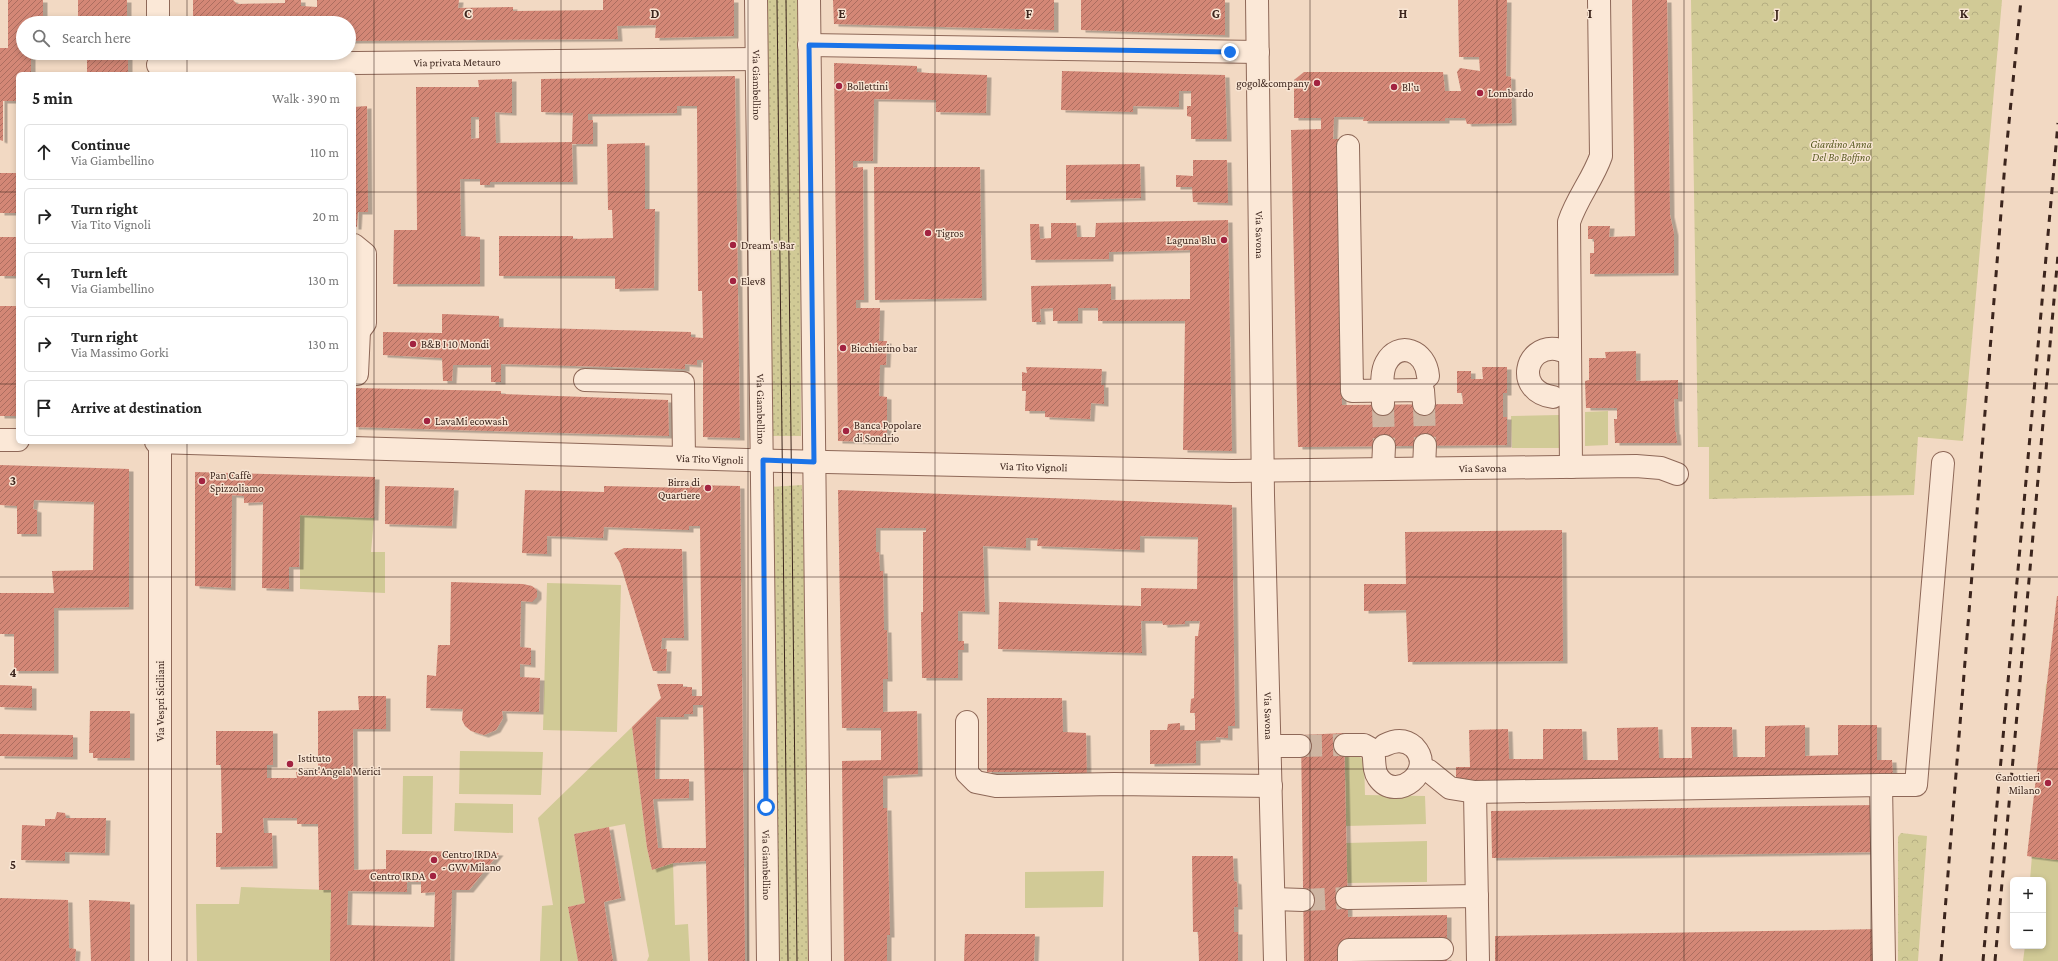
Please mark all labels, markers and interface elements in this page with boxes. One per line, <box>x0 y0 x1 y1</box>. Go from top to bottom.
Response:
text: C <box>464 6 472 21</box>
text: D <box>651 6 660 21</box>
text: E <box>838 6 846 21</box>
text: F <box>1026 6 1033 21</box>
text: G <box>1212 6 1220 21</box>
text: H <box>1399 6 1408 21</box>
text: I <box>1588 6 1592 21</box>
text: J <box>1773 6 1779 21</box>
text: K <box>1960 6 1969 21</box>
search box <box>16 16 356 60</box>
icon: search <box>30 27 52 49</box>
text: Search here <box>62 30 131 46</box>
route end <box>1221 43 1239 61</box>
street label: Via Giambellino <box>751 50 764 121</box>
street label: Via privata Metauro <box>413 56 501 69</box>
place label: gogol&company <box>1236 77 1310 90</box>
marker: gogol&company <box>1312 78 1322 88</box>
place label: Bollettini <box>847 80 888 92</box>
marker: Bollettini <box>834 81 844 91</box>
place label: Bl'u <box>1402 81 1419 93</box>
marker: Bl'u <box>1389 82 1399 92</box>
place label: Lombardo <box>1488 87 1534 99</box>
marker: Lombardo <box>1475 88 1485 98</box>
text: 5 min <box>32 89 73 108</box>
text: Walk · 390 m <box>272 91 340 106</box>
text: Continue <box>71 137 130 153</box>
park label: Giardino Anna Del Bo Boffino <box>1810 138 1872 164</box>
icon: ahead <box>33 141 55 163</box>
text: 110 m <box>310 145 339 160</box>
text: Via Giambellino <box>71 153 154 168</box>
text: Turn right <box>71 201 138 217</box>
icon: right <box>33 205 55 227</box>
text: 20 m <box>313 209 339 224</box>
street label: Via Savona <box>1254 211 1266 259</box>
text: Via Tito Vignoli <box>71 217 151 232</box>
place label: Tigros <box>936 227 964 240</box>
marker: Tigros <box>923 228 933 238</box>
place label: Laguna Blu <box>1166 234 1216 247</box>
marker: Laguna Blu <box>1219 235 1229 245</box>
place label: Dream's Bar <box>741 239 795 251</box>
marker: Dream's Bar <box>728 240 738 250</box>
text: Turn left <box>71 265 127 281</box>
icon: left <box>33 269 55 291</box>
text: 130 m <box>308 273 339 288</box>
place label: Elev8 <box>741 275 766 287</box>
marker: Elev8 <box>728 276 738 286</box>
text: Via Giambellino <box>71 281 154 296</box>
text: Turn right <box>71 329 138 345</box>
icon: right <box>33 333 55 355</box>
text: 130 m <box>308 337 339 352</box>
place label: B&B I 10 Mondi <box>421 338 489 350</box>
marker: B&B I 10 Mondi <box>408 339 418 349</box>
place label: Bicchierino bar <box>851 342 917 354</box>
marker: Bicchierino bar <box>838 343 848 353</box>
text: Via Massimo Gorki <box>71 345 169 360</box>
street label: Via Giambellino <box>755 374 768 445</box>
icon: arrive <box>33 397 55 419</box>
text: Arrive at destination <box>71 400 202 416</box>
place label: LavaMi ecowash <box>435 415 508 427</box>
marker: LavaMi ecowash <box>422 416 432 426</box>
place label: Banca Popolare di Sondrio <box>854 419 921 444</box>
marker: Banca Popolare di Sondrio <box>841 426 851 436</box>
street label: Via Tito Vignoli <box>676 452 744 466</box>
street label: Via Tito Vignoli <box>1000 460 1068 474</box>
street label: Via Savona <box>1459 462 1507 474</box>
place label: Pan Caffè Spizzoliamo <box>210 469 264 495</box>
text: 3 <box>10 473 16 488</box>
marker: Pan Caffè Spizzoliamo <box>197 476 207 486</box>
place label: Birra di Quartiere <box>658 476 700 501</box>
marker: Birra di Quartiere <box>703 483 713 493</box>
street label: Via Vespri Siciliani <box>154 660 167 741</box>
text: 4 <box>9 665 17 680</box>
street label: Via Savona <box>1262 692 1275 740</box>
place label: Istituto Sant'Angela Merici <box>298 752 381 778</box>
marker: Istituto Sant'Angela Merici <box>285 759 295 769</box>
place label: Canottieri Milano <box>1995 771 2041 796</box>
marker: Canottieri Milano <box>2043 778 2053 788</box>
route start <box>757 798 775 816</box>
street label: Via Giambellino <box>760 830 773 901</box>
place label: Centro IRDA - GVV Milano <box>442 848 502 873</box>
marker: Centro IRDA - GVV Milano <box>429 855 439 865</box>
text: 5 <box>10 857 16 872</box>
place label: Centro IRDA <box>370 870 426 882</box>
marker: Centro IRDA <box>428 871 438 881</box>
map controls <box>2010 877 2046 949</box>
button: + <box>2010 877 2046 913</box>
button: − <box>2010 913 2046 949</box>

